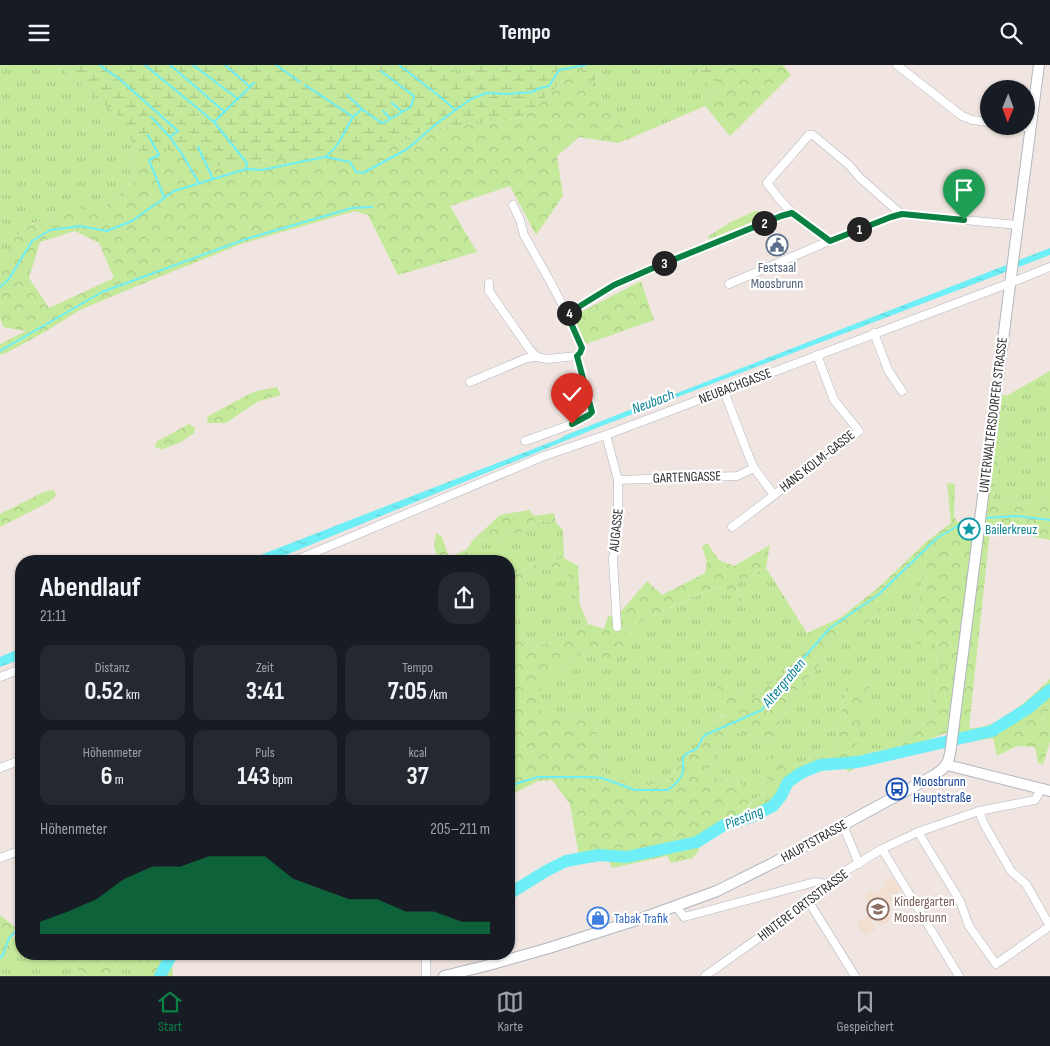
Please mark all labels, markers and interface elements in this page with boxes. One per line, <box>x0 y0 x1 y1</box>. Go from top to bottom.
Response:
icon: menu <box>25 19 53 47</box>
text: Tempo <box>499 19 551 46</box>
icon: search <box>997 19 1025 47</box>
north arrow <box>980 80 1035 135</box>
map controls <box>980 80 1035 135</box>
pin <box>943 169 985 220</box>
icon: arrive <box>950 176 978 204</box>
pin: 2 <box>752 211 776 235</box>
text: 2 <box>761 215 768 232</box>
pin: 1 <box>846 217 872 241</box>
text: 1 <box>857 221 862 238</box>
public building icon: Festsaal Moosbrunn <box>765 233 789 257</box>
pin: 3 <box>652 251 676 275</box>
text: 3 <box>661 255 668 272</box>
place label: Festsaal Moosbrunn <box>751 259 803 292</box>
pin: 4 <box>556 301 582 325</box>
text: 4 <box>566 305 573 322</box>
street label: UNTERWALTERSDORFER STRASSE <box>975 336 1011 494</box>
street label: NEUBACHGASSE <box>696 364 774 408</box>
pin <box>551 373 593 424</box>
icon: check <box>558 380 586 408</box>
water label: Neubach <box>629 385 677 419</box>
street label: HANS KOLM-GASSE <box>776 426 858 496</box>
street label: GARTENGASSE <box>653 467 722 487</box>
street label: AUGASSE <box>605 507 627 553</box>
place icon: Bailerkreuz <box>957 517 981 541</box>
place label: Bailerkreuz <box>985 521 1037 538</box>
text: Abendlauf <box>40 571 140 604</box>
button: share <box>438 572 490 624</box>
text: 21:11 <box>40 607 66 626</box>
water label: Altergraben <box>757 655 810 712</box>
text: Distanz <box>95 659 130 676</box>
text: Zeit <box>256 659 274 676</box>
text: Tempo <box>402 659 433 676</box>
text: 0.52 <box>85 676 124 707</box>
text: 3:41 <box>246 676 284 707</box>
text: 7:05 <box>388 676 427 707</box>
text: km <box>124 686 140 703</box>
text: /km <box>427 686 448 703</box>
text: Höhenmeter <box>83 744 142 761</box>
text: Puls <box>255 744 275 761</box>
text: kcal <box>408 744 427 761</box>
text: 6 <box>101 761 113 792</box>
text: 143 <box>237 761 270 792</box>
text: 37 <box>407 761 429 792</box>
text: m <box>113 771 124 788</box>
text: bpm <box>270 771 293 788</box>
place label: Moosbrunn Hauptstraße <box>913 773 971 806</box>
bus stop icon: Moosbrunn Hauptstraße <box>885 777 909 801</box>
water label: Piesting <box>722 802 766 834</box>
street label: HAUPTSTRASSE <box>778 816 850 866</box>
text: Höhenmeter <box>40 820 107 839</box>
text: 205–211 m <box>430 820 490 839</box>
street label: HINTERE ORTSSTRASSE <box>754 865 852 945</box>
place label: Kindergarten Moosbrunn <box>894 893 955 926</box>
school or university icon: Kindergarten Moosbrunn <box>866 897 890 921</box>
shop icon: Tabak Trafik <box>586 906 610 930</box>
place label: Tabak Trafik <box>614 910 669 927</box>
tab: Start <box>156 988 184 1035</box>
tab: Karte <box>496 988 524 1035</box>
tab: Gespeichert <box>837 988 894 1035</box>

